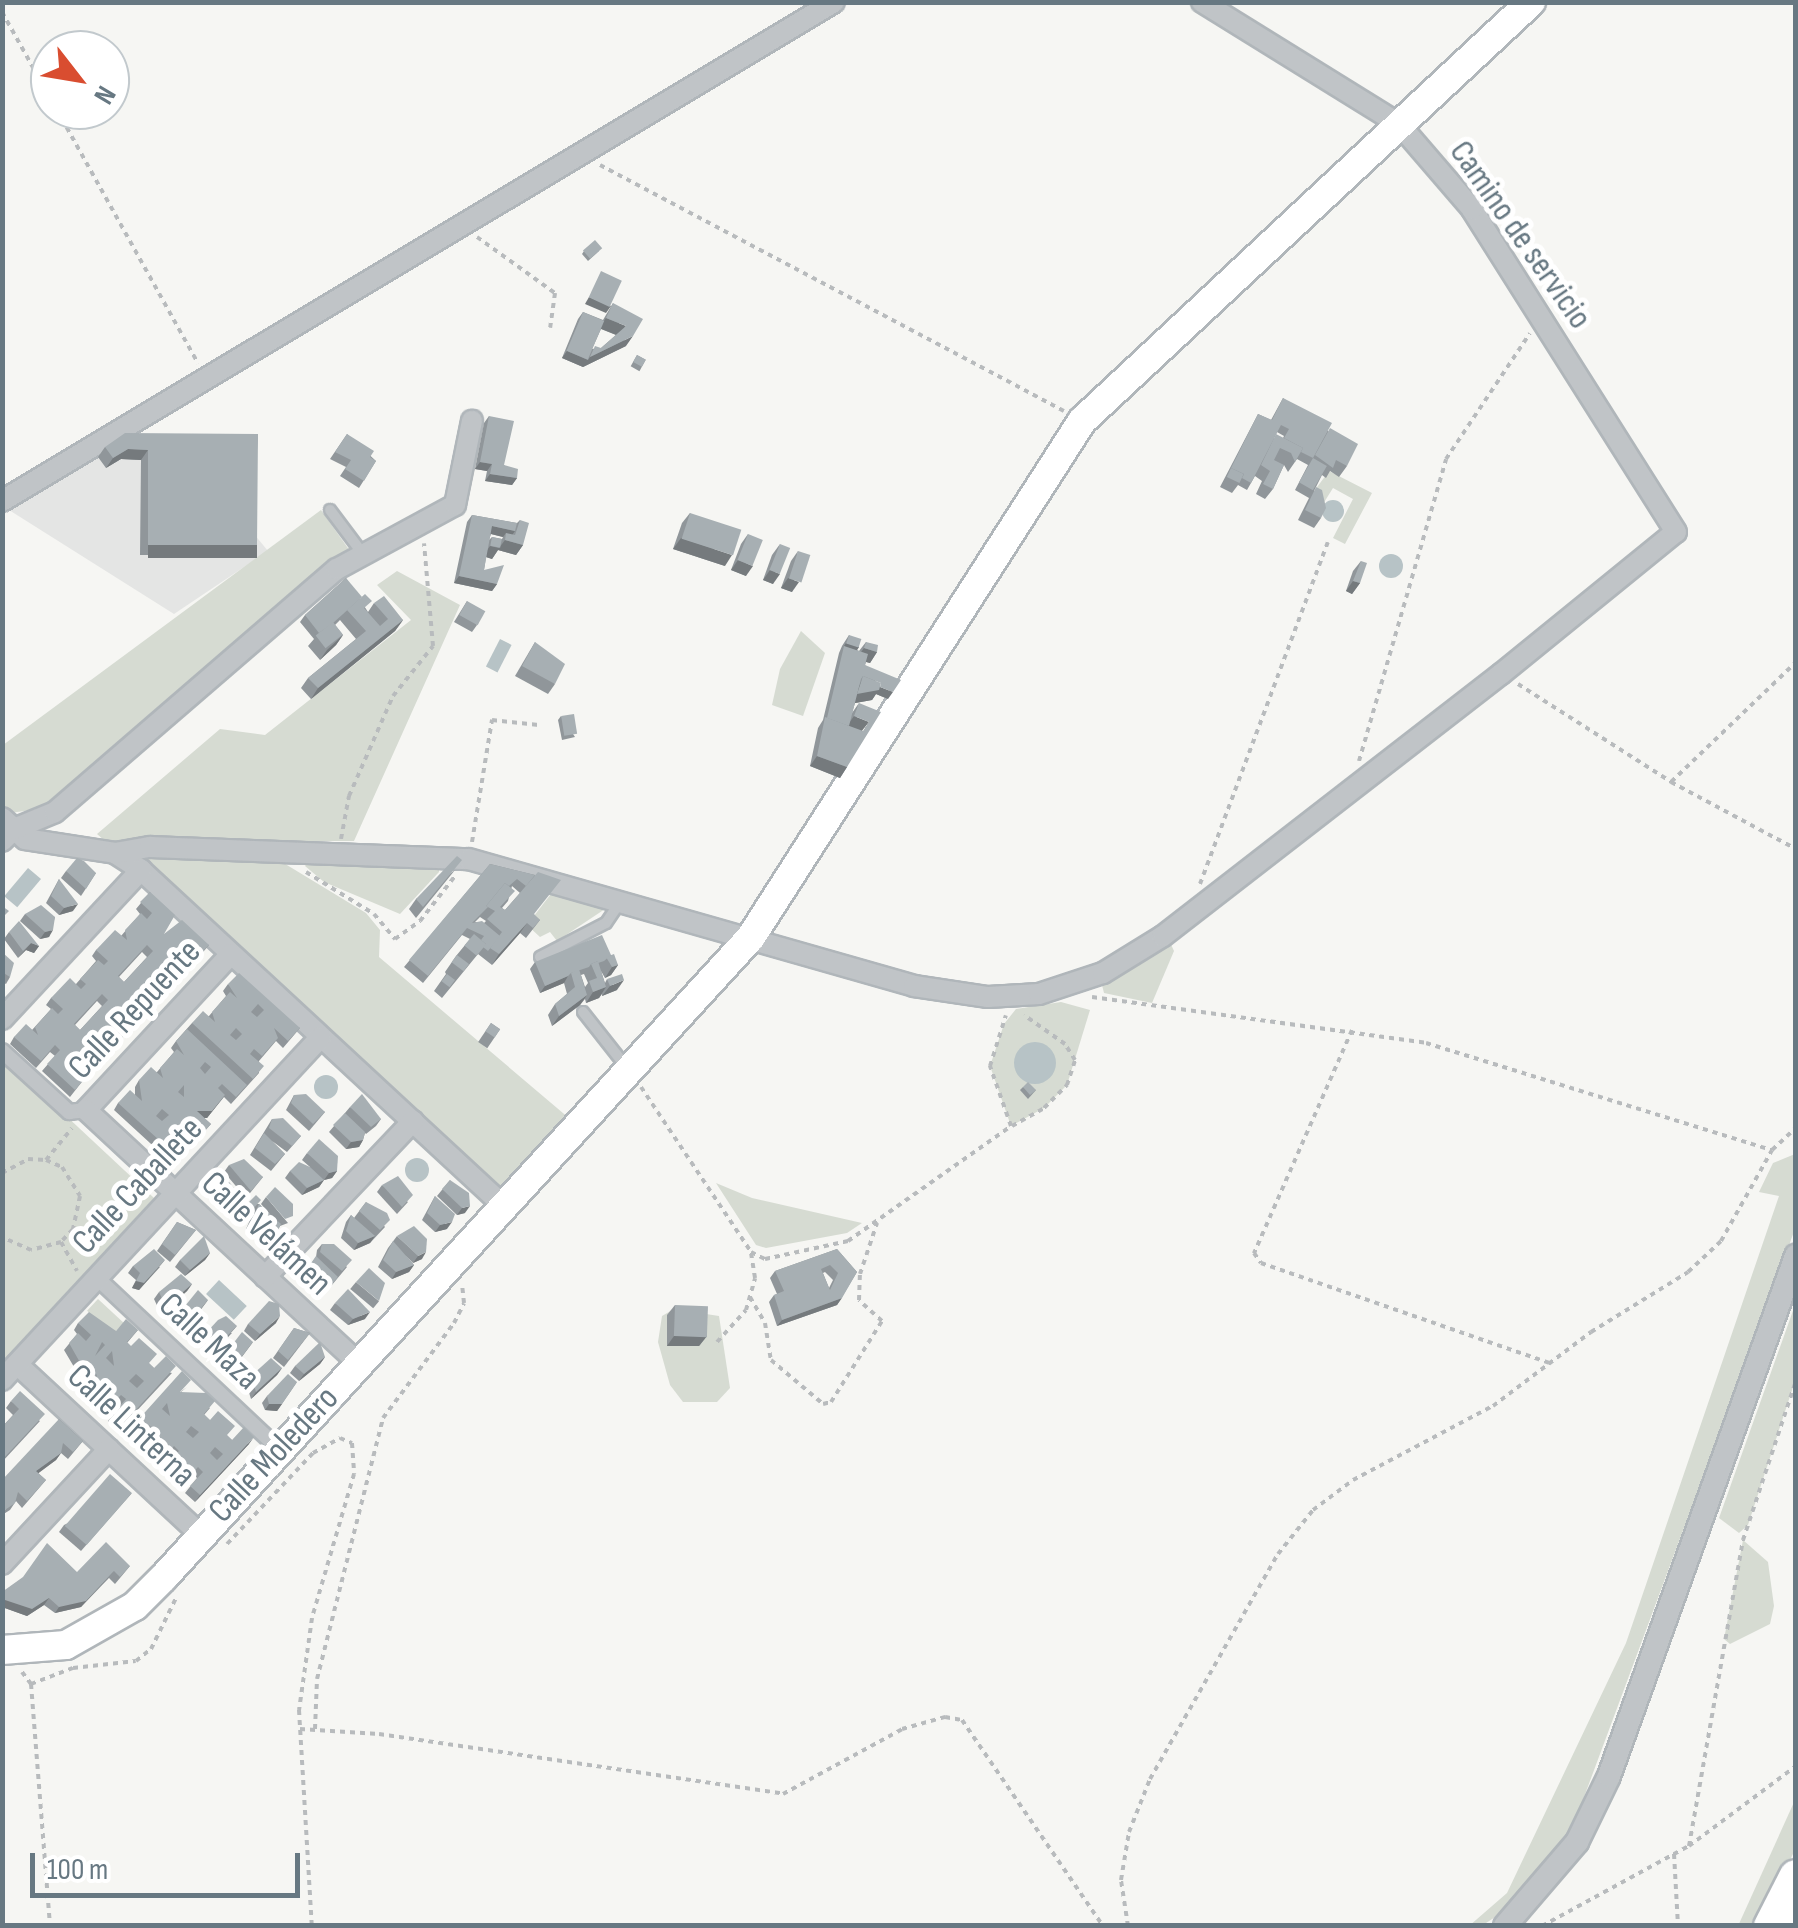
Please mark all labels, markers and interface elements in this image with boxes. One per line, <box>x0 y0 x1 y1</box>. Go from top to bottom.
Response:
north arrow <box>30 30 130 130</box>
text: N <box>86 80 122 110</box>
street label: Camino de servicio <box>1440 133 1600 337</box>
street label: Calle Repuente <box>60 932 210 1088</box>
street label: Calle Caballete <box>64 1109 212 1263</box>
street label: Calle Velámen <box>192 1163 340 1305</box>
street label: Calle Maza <box>150 1285 268 1399</box>
street label: Calle Linterna <box>58 1356 204 1496</box>
street label: Calle Moledero <box>200 1378 348 1532</box>
scale bar <box>35 1833 305 1895</box>
text: 100 m <box>47 1852 108 1888</box>

